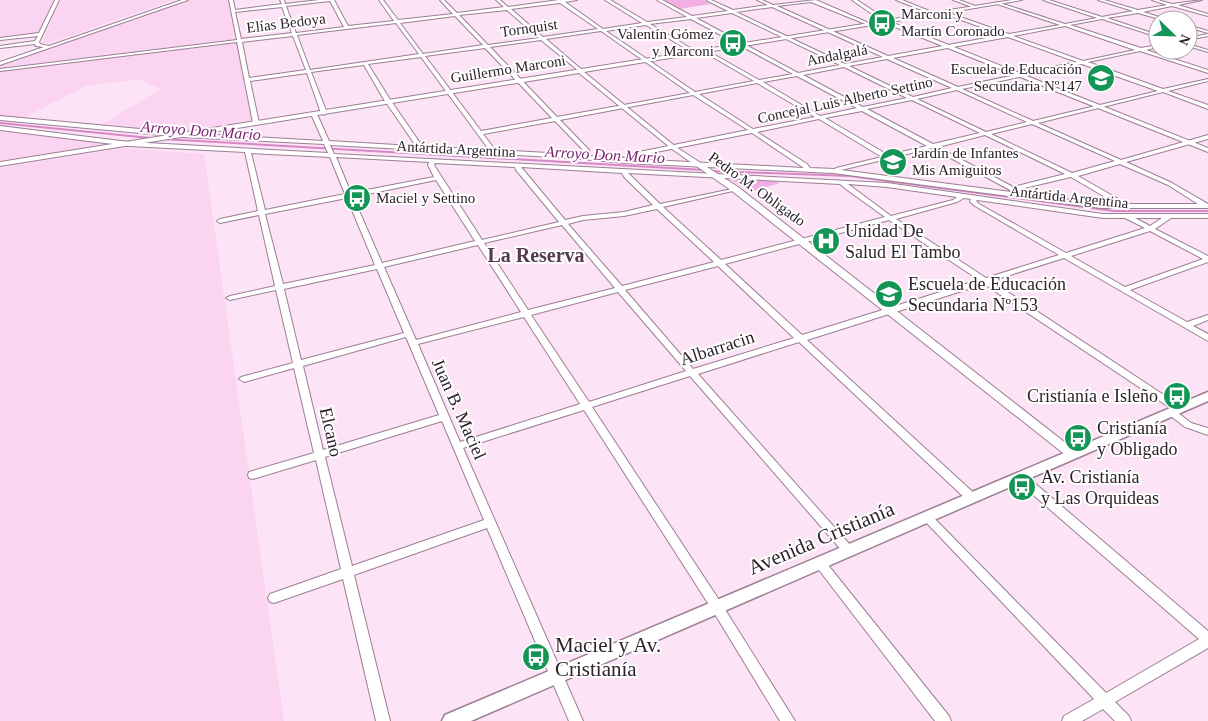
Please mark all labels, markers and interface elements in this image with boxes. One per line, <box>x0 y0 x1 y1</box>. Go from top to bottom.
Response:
place label: Marconi y Martín Coronado <box>901 6 1005 39</box>
bus stop icon: Marconi y Martín Coronado <box>867 8 897 38</box>
street label: Elías Bedoya <box>246 10 327 36</box>
north arrow <box>1148 10 1198 60</box>
street label: Tornquist <box>500 16 559 40</box>
place label: Valentín Gómez y Marconi <box>617 26 714 59</box>
bus stop icon: Valentín Gómez y Marconi <box>718 28 748 58</box>
text: N <box>1176 32 1193 47</box>
street label: Andalgalá <box>805 41 869 69</box>
street label: Guillermo Marconi <box>449 52 567 86</box>
place label: Escuela de Educación Secundaria Nº147 <box>950 61 1082 94</box>
school or university icon: Escuela de Educación Secundaria Nº147 <box>1086 63 1116 93</box>
street label: Concejal Luis Alberto Settino <box>756 74 934 126</box>
water label: Arroyo Don Mario <box>139 118 262 144</box>
street label: Antártida Argentina <box>396 138 516 160</box>
water label: Arroyo Don Mario <box>543 143 665 167</box>
place label: Jardín de Infantes Mis Amiguitos <box>912 145 1019 178</box>
school or university icon: Jardín de Infantes Mis Amiguitos <box>878 147 908 177</box>
street label: Pedro M. Obligado <box>706 149 808 229</box>
bus stop icon: Maciel y Settino <box>342 183 372 213</box>
street label: Antártida Argentina <box>1009 183 1129 211</box>
place label: Maciel y Settino <box>376 190 475 206</box>
place label: Unidad De Salud El Tambo <box>845 221 960 262</box>
hospital icon: Unidad De Salud El Tambo <box>811 226 841 256</box>
district label: La Reserva <box>487 244 585 266</box>
place label: Escuela de Educación Secundaria Nº153 <box>908 274 1066 315</box>
school or university icon: Escuela de Educación Secundaria Nº153 <box>874 279 904 309</box>
street label: Albarracin <box>677 327 757 369</box>
street label: Juan B. Maciel <box>428 355 490 463</box>
bus stop icon: Cristianía e Isleño <box>1162 381 1192 411</box>
place label: Cristianía e Isleño <box>1027 386 1158 406</box>
street label: Elcano <box>316 405 346 459</box>
place label: Cristianía y Obligado <box>1097 418 1178 459</box>
bus stop icon: Cristianía y Obligado <box>1063 423 1093 453</box>
place label: Av. Cristianía y Las Orquideas <box>1041 467 1159 508</box>
bus stop icon: Av. Cristianía y Las Orquideas <box>1007 472 1037 502</box>
street label: Avenida Cristianía <box>744 496 898 580</box>
place label: Maciel y Av. Cristianía <box>555 633 661 681</box>
bus stop icon: Maciel y Av. Cristianía <box>521 642 551 672</box>

